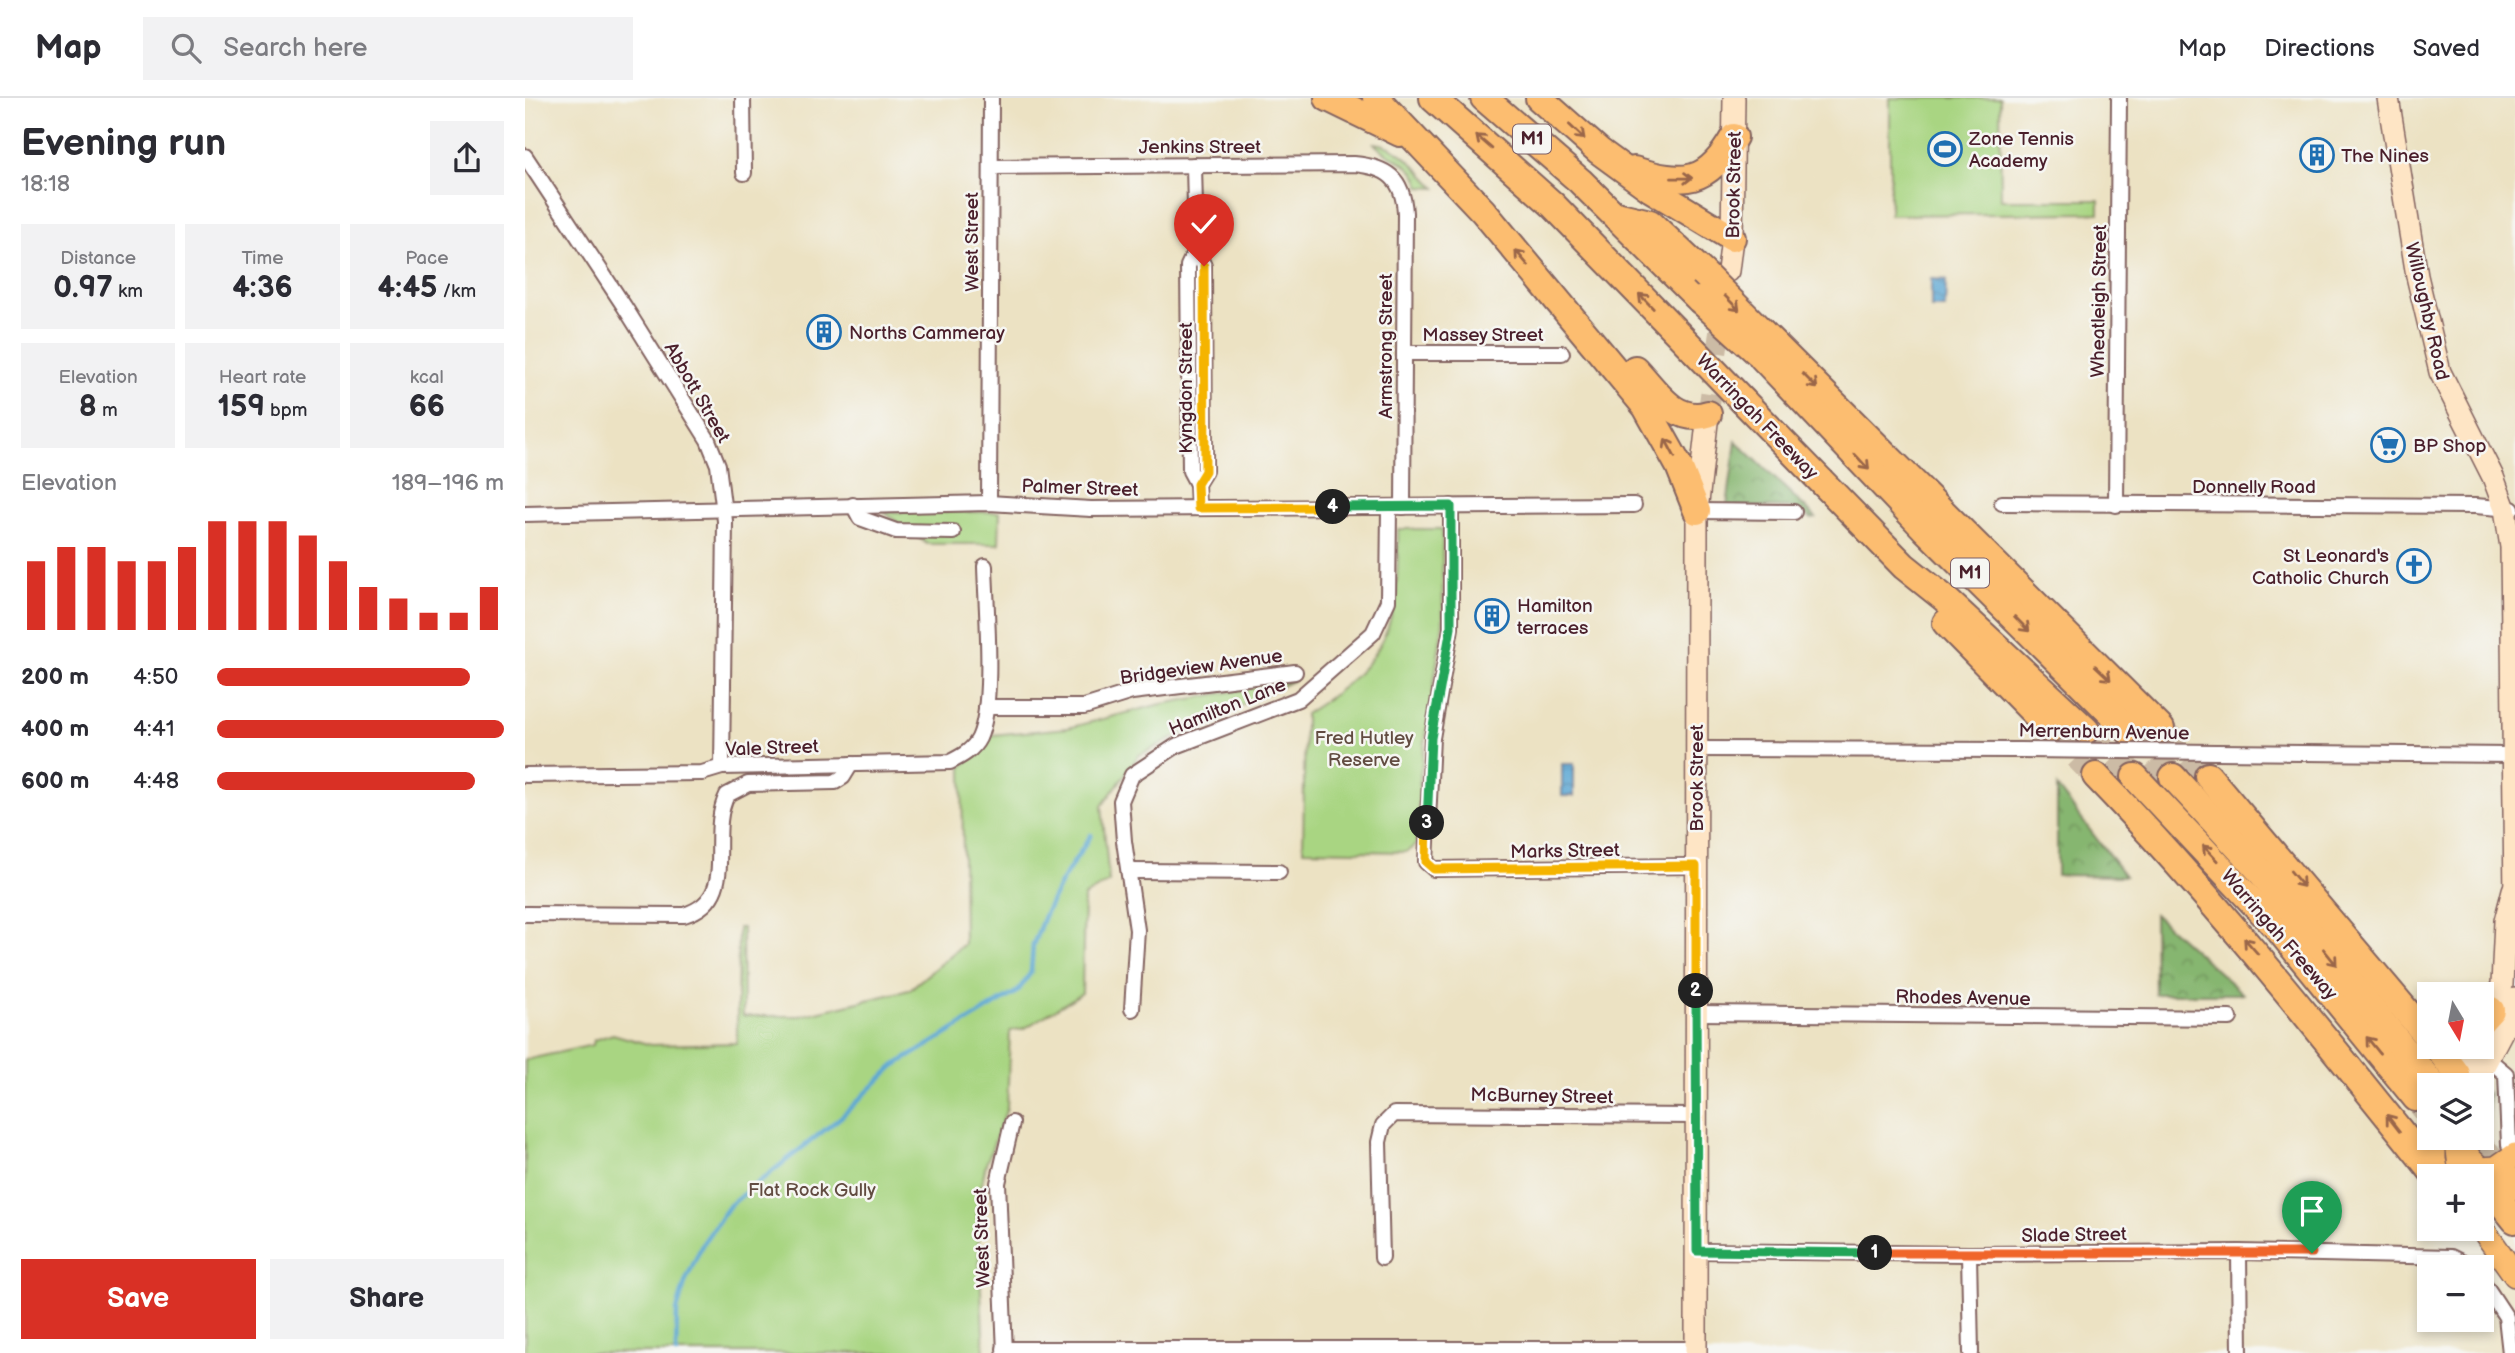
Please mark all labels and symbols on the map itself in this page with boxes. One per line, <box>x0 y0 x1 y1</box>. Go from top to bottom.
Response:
one-way arrow <box>1568 123 1585 140</box>
road number: M1 <box>1513 124 1551 154</box>
place label: Zone Tennis Academy <box>1968 128 2074 173</box>
sports icon: Zone Tennis Academy <box>1926 130 1964 168</box>
street label: Brook Street <box>1722 131 1747 239</box>
one-way arrow <box>1475 134 1493 150</box>
street label: Jenkins Street <box>1139 136 1261 159</box>
building icon: The Nines <box>2298 136 2336 174</box>
place label: The Nines <box>2341 145 2429 168</box>
one-way arrow <box>1670 172 1693 185</box>
street label: West Street <box>961 192 984 292</box>
pin <box>1174 194 1234 266</box>
street label: Wheatleigh Street <box>2087 224 2112 378</box>
street label: Willoughby Road <box>2399 240 2454 383</box>
one-way arrow <box>1515 249 1530 267</box>
street label: Armstrong Street <box>1375 273 1398 419</box>
one-way arrow <box>1638 293 1655 310</box>
one-way arrow <box>1724 294 1741 311</box>
building icon: Norths Cammeray <box>805 313 843 351</box>
place label: Norths Cammeray <box>849 322 1005 345</box>
street label: Kyngdon Street <box>1175 322 1198 454</box>
street label: Massey Street <box>1422 324 1544 347</box>
street label: Abbott Street <box>659 338 735 447</box>
street label: Warringah Freeway <box>1691 349 1823 485</box>
one-way arrow <box>1802 372 1819 389</box>
supermarket icon: BP Shop <box>2369 426 2407 464</box>
place label: BP Shop <box>2413 435 2487 458</box>
one-way arrow <box>1663 438 1676 459</box>
one-way arrow <box>1854 453 1870 471</box>
street label: Palmer Street <box>1021 475 1139 502</box>
street label: Donnelly Road <box>2192 476 2316 499</box>
pin: 4 <box>1315 490 1351 524</box>
place label: St Leonard's Catholic Church <box>2252 545 2389 590</box>
church icon: St Leonard's Catholic Church <box>2395 547 2433 585</box>
road number: M1 <box>1951 559 1989 588</box>
place label: Hamilton terraces <box>1517 595 1593 640</box>
building icon: Hamilton terraces <box>1473 597 1511 635</box>
one-way arrow <box>2013 616 2030 633</box>
street label: Bridgeview Avenue <box>1118 645 1284 690</box>
one-way arrow <box>2094 665 2111 682</box>
street label: Hamilton Lane <box>1166 673 1289 741</box>
street label: Merrenburn Avenue <box>2018 720 2190 745</box>
street label: Brook Street <box>1686 724 1709 832</box>
park label: Fred Hutley Reserve <box>1314 727 1414 772</box>
street label: Vale Street <box>725 735 819 762</box>
pin: 3 <box>1409 806 1445 840</box>
street label: Marks Street <box>1510 839 1620 864</box>
one-way arrow <box>2201 845 2218 862</box>
street label: Warringah Freeway <box>2216 865 2342 1005</box>
one-way arrow <box>2289 870 2305 888</box>
one-way arrow <box>2243 937 2259 955</box>
one-way arrow <box>2323 948 2338 966</box>
pin: 2 <box>1679 974 1713 1008</box>
north arrow <box>2417 982 2494 1059</box>
street label: Rhodes Avenue <box>1895 986 2031 1011</box>
one-way arrow <box>2365 1036 2381 1054</box>
street label: McBurney Street <box>1470 1084 1614 1109</box>
one-way arrow <box>2386 1114 2401 1132</box>
park label: Flat Rock Gully <box>748 1179 876 1202</box>
pin <box>2282 1181 2342 1253</box>
street label: West Street <box>969 1188 996 1288</box>
street label: Slade Street <box>2021 1223 2127 1248</box>
pin: 1 <box>1857 1236 1893 1270</box>

